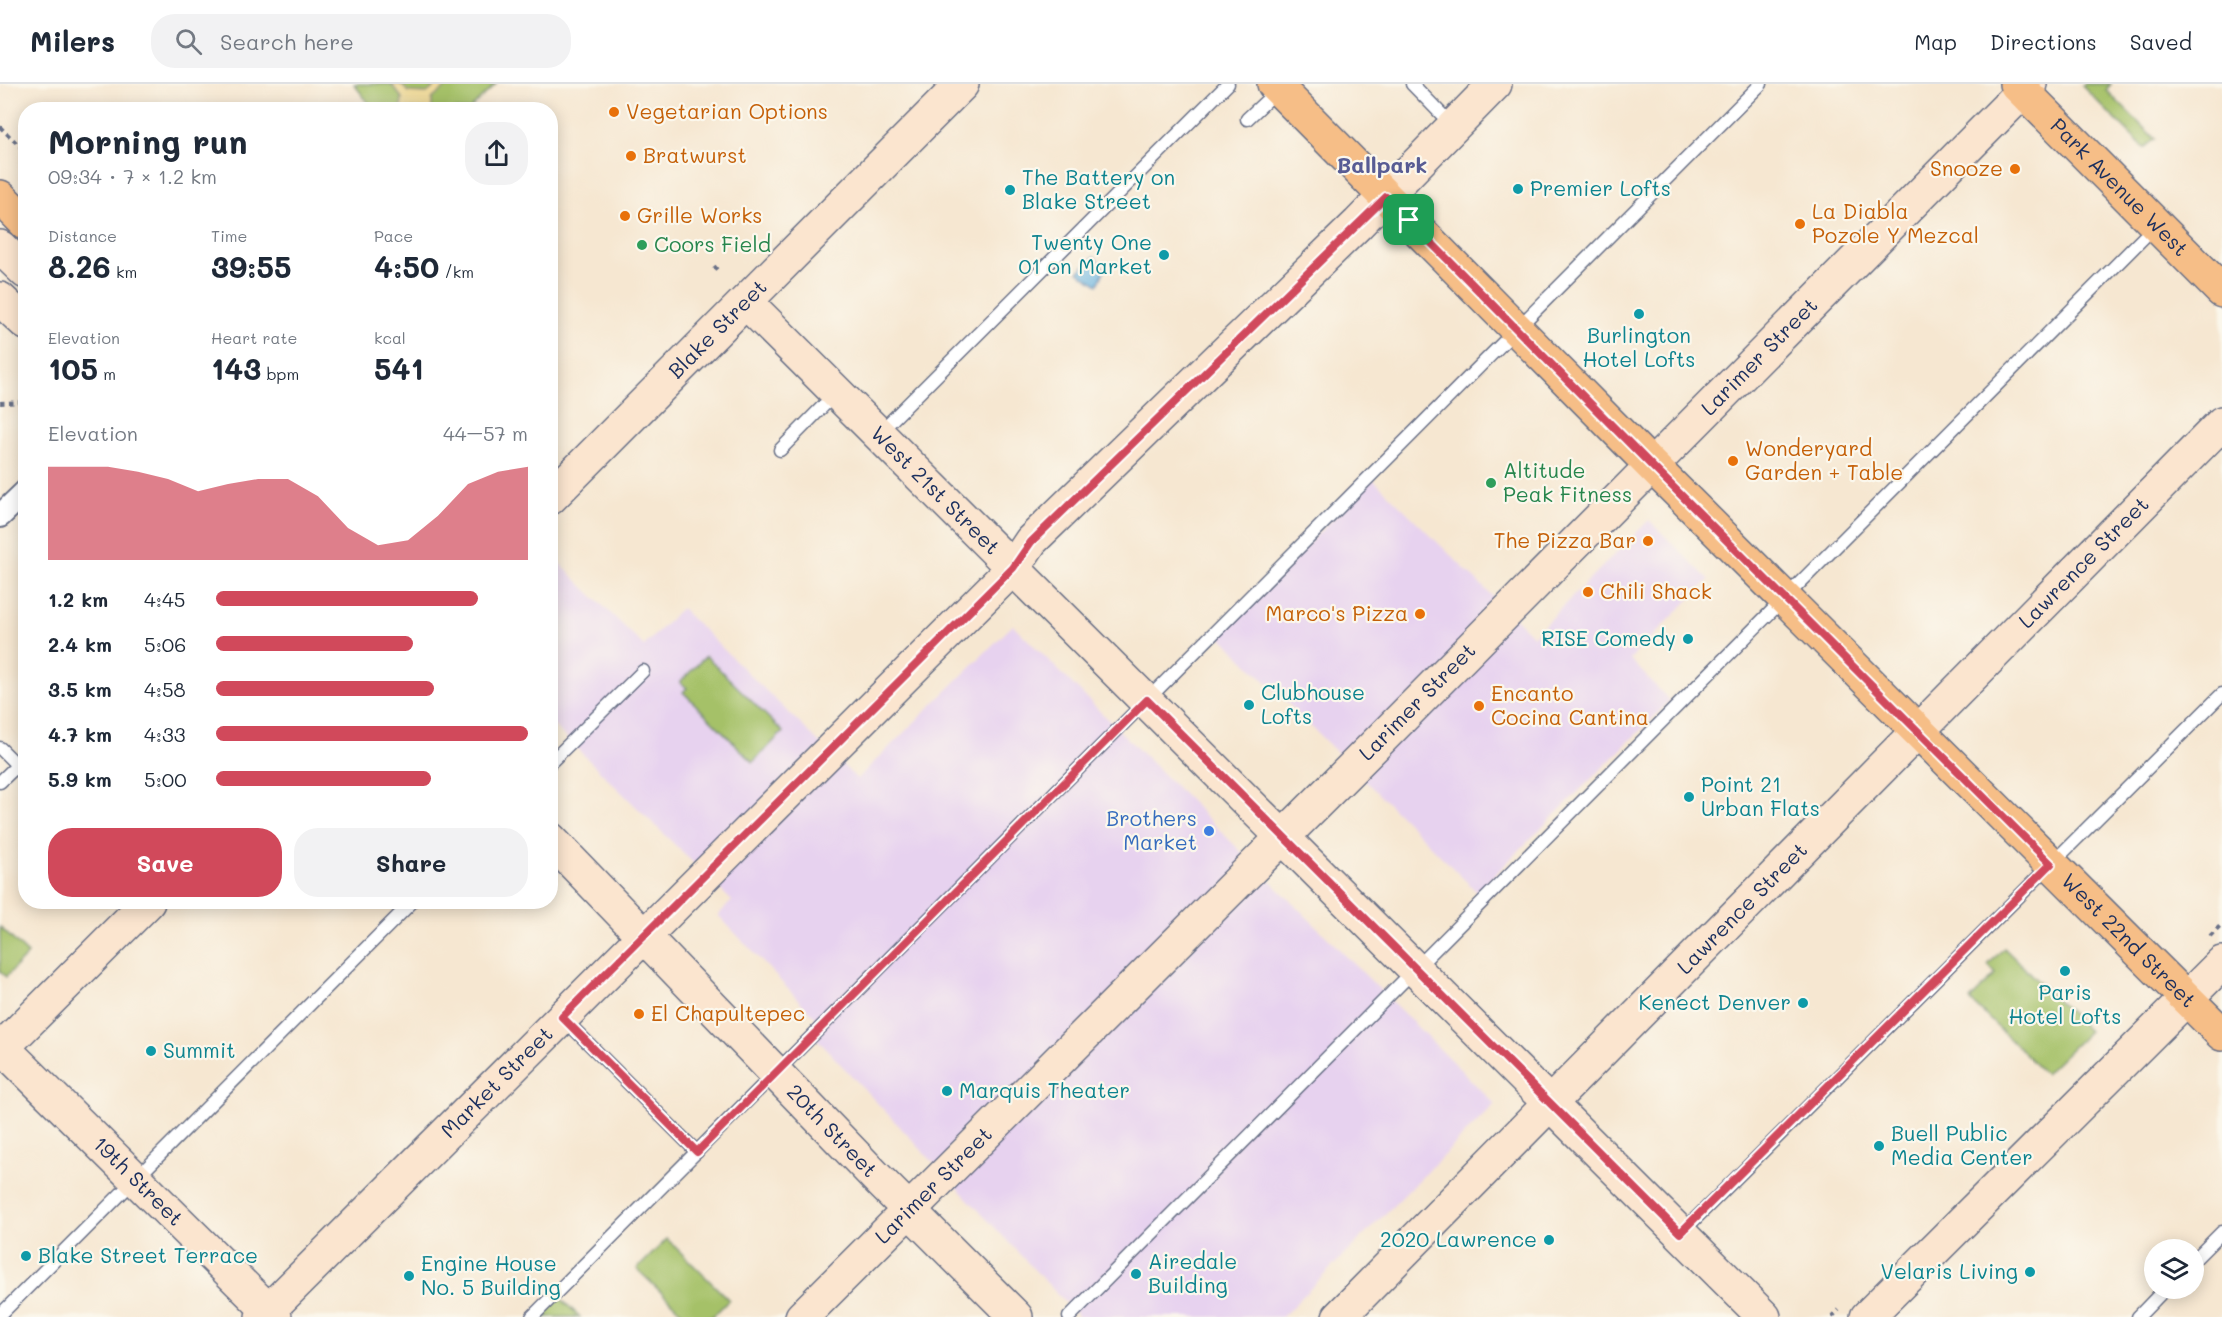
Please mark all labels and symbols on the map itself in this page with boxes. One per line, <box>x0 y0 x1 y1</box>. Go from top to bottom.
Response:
place label: Vegetarian Options <box>626 97 828 124</box>
marker: Vegetarian Options <box>607 105 621 119</box>
street label: Park Avenue West <box>2045 111 2195 261</box>
place label: Bratwurst <box>643 141 747 168</box>
marker: Bratwurst <box>624 149 638 163</box>
district label: Ballpark <box>1337 150 1427 179</box>
place label: Snooze <box>1930 154 2003 181</box>
marker: Snooze <box>2008 162 2022 176</box>
place label: The Battery on Blake Street <box>1022 163 1175 214</box>
place label: Premier Lofts <box>1530 174 1671 201</box>
marker: Premier Lofts <box>1511 182 1525 196</box>
marker: The Battery on Blake Street <box>1003 183 1017 197</box>
pin <box>1383 194 1434 245</box>
place label: La Diabla Pozole Y Mezcal <box>1812 197 1979 248</box>
place label: Grille Works <box>637 201 763 228</box>
marker: Grille Works <box>618 209 632 223</box>
marker: La Diabla Pozole Y Mezcal <box>1793 217 1807 231</box>
place label: Twenty One 01 on Market <box>1018 228 1152 279</box>
place label: Coors Field <box>654 230 771 257</box>
marker: Coors Field <box>635 238 649 252</box>
marker: Twenty One 01 on Market <box>1157 248 1171 262</box>
street label: Blake Street <box>662 273 772 384</box>
street label: Larimer Street <box>1694 291 1823 420</box>
marker: Burlington Hotel Lofts <box>1632 307 1646 321</box>
place label: Burlington Hotel Lofts <box>1583 321 1695 372</box>
street label: West 21st Street <box>866 419 1007 560</box>
place label: Wonderyard Garden + Table <box>1745 434 1903 485</box>
marker: Wonderyard Garden + Table <box>1726 454 1740 468</box>
place label: Altitude Peak Fitness <box>1503 456 1632 507</box>
marker: Altitude Peak Fitness <box>1484 476 1498 490</box>
street label: Lawrence Street <box>2012 490 2154 633</box>
place label: The Pizza Bar <box>1494 526 1636 553</box>
marker: The Pizza Bar <box>1641 534 1655 548</box>
place label: Chili Shack <box>1600 577 1712 604</box>
marker: Chili Shack <box>1581 585 1595 599</box>
place label: Marco's Pizza <box>1266 599 1408 626</box>
marker: Marco's Pizza <box>1413 607 1427 621</box>
place label: RISE Comedy <box>1541 624 1676 651</box>
marker: RISE Comedy <box>1681 632 1695 646</box>
street label: Larimer Street <box>1352 636 1481 766</box>
place label: Clubhouse Lofts <box>1261 678 1365 729</box>
place label: Encanto Cocina Cantina <box>1491 679 1649 730</box>
marker: Clubhouse Lofts <box>1242 698 1256 712</box>
marker: Encanto Cocina Cantina <box>1472 699 1486 713</box>
place label: Point 21 Urban Flats <box>1701 770 1820 821</box>
marker: Point 21 Urban Flats <box>1682 790 1696 804</box>
place label: Brothers Market <box>1106 804 1197 855</box>
marker: Brothers Market <box>1202 824 1216 838</box>
street label: Lawrence Street <box>1670 836 1812 979</box>
street label: West 22nd Street <box>2056 867 2203 1013</box>
marker: Paris Hotel Lofts <box>2058 964 2072 978</box>
place label: Paris Hotel Lofts <box>2009 978 2121 1029</box>
place label: Kenect Denver <box>1639 988 1791 1015</box>
marker: Kenect Denver <box>1796 996 1810 1010</box>
place label: El Chapultepec <box>651 999 805 1026</box>
marker: El Chapultepec <box>632 1007 646 1021</box>
street label: Market Street <box>434 1020 558 1143</box>
place label: Summit <box>163 1036 235 1063</box>
marker: Summit <box>144 1044 158 1058</box>
place label: Marquis Theater <box>959 1076 1130 1103</box>
street label: 20th Street <box>782 1078 884 1182</box>
marker: Marquis Theater <box>940 1084 954 1098</box>
place label: Buell Public Media Center <box>1891 1119 2033 1170</box>
street label: Larimer Street <box>868 1120 997 1249</box>
street label: 19th Street <box>88 1130 190 1231</box>
marker: Buell Public Media Center <box>1872 1139 1886 1153</box>
place label: 2020 Lawrence <box>1380 1225 1537 1252</box>
marker: 2020 Lawrence <box>1542 1233 1556 1247</box>
place label: Blake Street Terrace <box>38 1241 258 1268</box>
place label: Airedale Building <box>1148 1247 1237 1298</box>
marker: Blake Street Terrace <box>19 1249 33 1263</box>
place label: Engine House No. 5 Building <box>421 1249 561 1300</box>
place label: Velaris Living <box>1880 1257 2018 1284</box>
marker: Velaris Living <box>2023 1265 2037 1279</box>
marker: Airedale Building <box>1129 1267 1143 1281</box>
marker: Engine House No. 5 Building <box>402 1269 416 1283</box>

